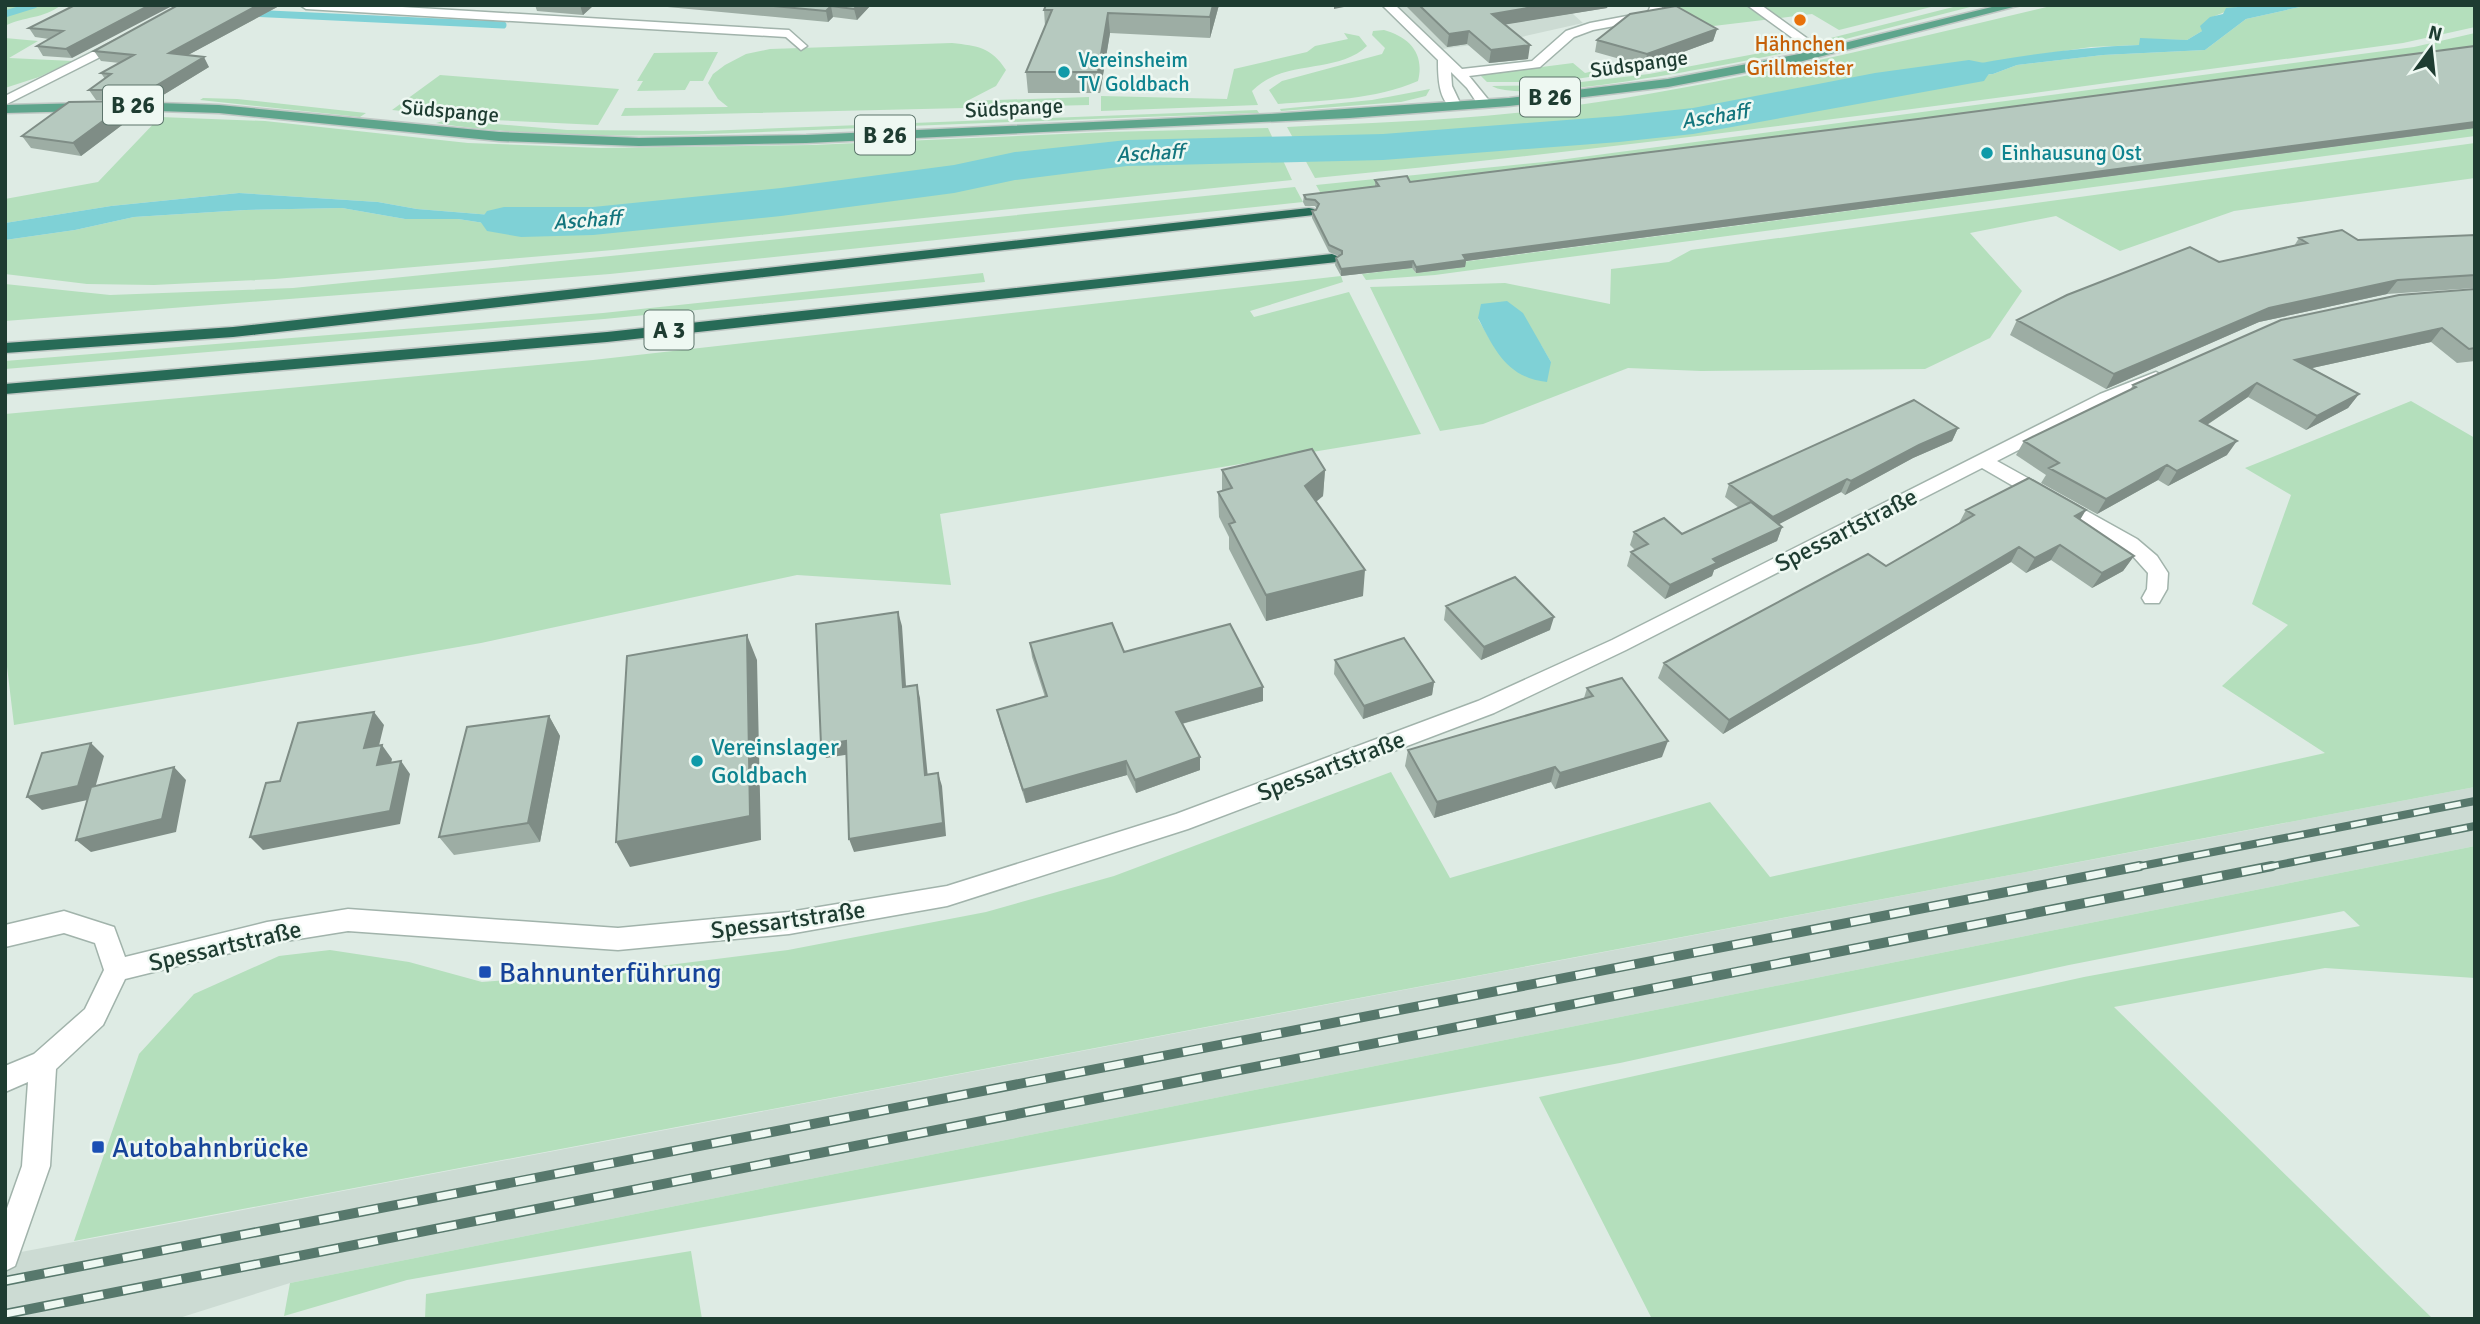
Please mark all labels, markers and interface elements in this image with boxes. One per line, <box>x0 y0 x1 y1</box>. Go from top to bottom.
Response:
marker: Hähnchen Grillmeister <box>1792 12 1808 28</box>
north arrow <box>2396 14 2466 84</box>
text: N <box>2426 20 2445 47</box>
place label: Hähnchen Grillmeister <box>1747 31 1854 81</box>
street label: Südspange <box>1589 44 1689 84</box>
place label: Vereinsheim TV Goldbach <box>1078 47 1190 97</box>
marker: Vereinsheim TV Goldbach <box>1056 64 1072 80</box>
road number: B 26 <box>1520 78 1580 116</box>
road number: B 26 <box>103 86 163 124</box>
street label: Südspange <box>964 92 1064 124</box>
street label: Südspange <box>400 94 500 128</box>
water label: Aschaff <box>1680 97 1755 134</box>
road number: B 26 <box>855 116 915 154</box>
water label: Aschaff <box>1116 138 1189 168</box>
place label: Einhausung Ost <box>2001 140 2142 166</box>
marker: Einhausung Ost <box>1979 145 1995 161</box>
water label: Aschaff <box>552 204 626 235</box>
road number: A 3 <box>644 310 694 350</box>
street label: Spessartstraße <box>1770 481 1922 579</box>
street label: Spessartstraße <box>1253 724 1409 808</box>
place label: Vereinslager Goldbach <box>711 732 839 790</box>
marker: Vereinslager Goldbach <box>689 753 705 769</box>
street label: Spessartstraße <box>709 894 867 946</box>
street label: Spessartstraße <box>146 914 304 978</box>
place label: Bahnunterführung <box>499 956 722 990</box>
marker: Bahnunterführung <box>477 964 493 980</box>
place label: Autobahnbrücke <box>112 1131 309 1165</box>
marker: Autobahnbrücke <box>90 1139 106 1155</box>

